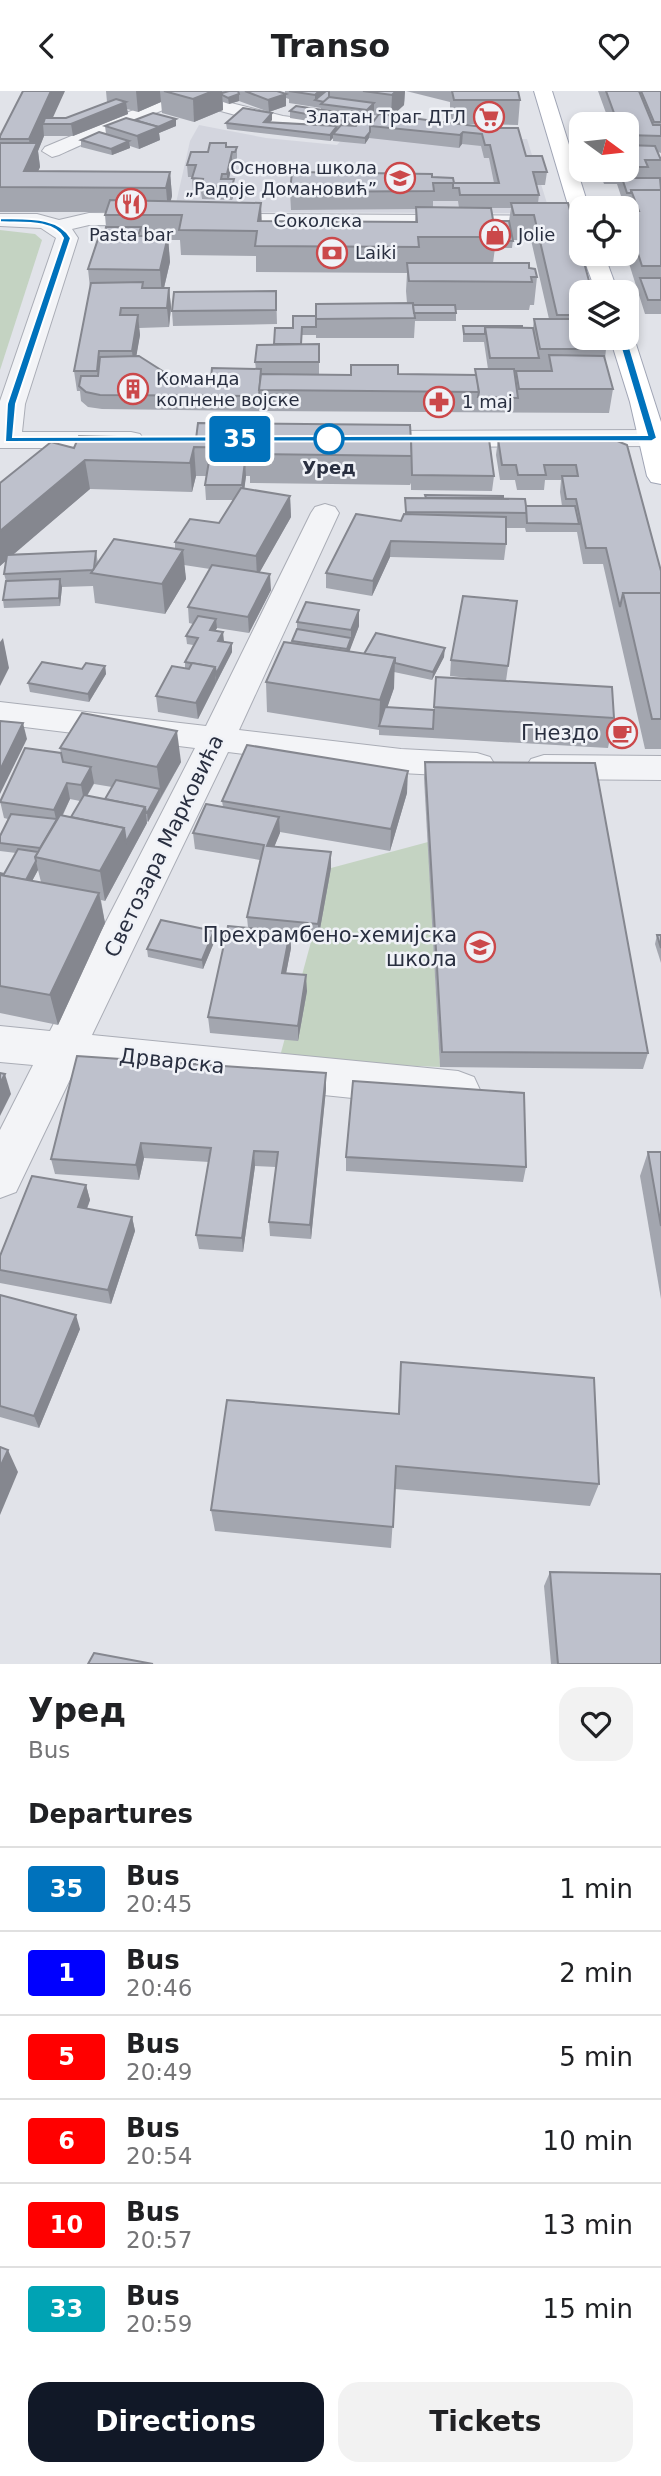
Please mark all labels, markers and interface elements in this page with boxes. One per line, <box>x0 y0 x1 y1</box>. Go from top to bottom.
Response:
icon: back <box>28 27 66 65</box>
text: Transo <box>271 27 390 65</box>
icon: heart <box>595 27 633 65</box>
supermarket icon: Златан Траг ДТЛ <box>472 100 506 134</box>
place label: Златан Траг ДТЛ <box>306 106 466 127</box>
north arrow <box>569 112 639 182</box>
map controls <box>569 112 639 350</box>
place label: Основна школа „Радоје Домановић” <box>185 157 377 199</box>
school or university icon: Основна школа „Радоје Домановић” <box>383 161 417 195</box>
restaurant icon: Pasta bar <box>114 187 148 221</box>
button: locate <box>569 196 639 266</box>
street label: Соколска <box>274 210 362 231</box>
shop icon: Jolie <box>478 218 512 252</box>
place label: Pasta bar <box>89 224 174 245</box>
place label: Jolie <box>517 224 555 245</box>
bank icon: Laiki <box>315 236 349 270</box>
place label: Laiki <box>355 242 396 263</box>
button: layers <box>569 280 639 350</box>
place label: Команда копнене војске <box>156 368 300 410</box>
building icon: Команда копнене војске <box>116 372 150 406</box>
pharmacy icon: 1 maj <box>422 385 456 419</box>
place label: 1 maj <box>462 391 513 412</box>
line badge: 35 <box>208 416 272 462</box>
marker: Уред <box>314 424 344 454</box>
text: 35 <box>223 425 257 453</box>
place label: Уред <box>302 457 356 478</box>
cafe icon: Гнездо <box>605 716 639 750</box>
place label: Гнездо <box>521 721 599 745</box>
street label: Светозара Марковића <box>100 731 228 961</box>
place label: Прехрамбено-хемијска школа <box>203 923 457 971</box>
school or university icon: Прехрамбено-хемијска школа <box>463 930 497 964</box>
street label: Дрварска <box>118 1044 226 1078</box>
button: heart <box>559 1687 633 1761</box>
text: Уред <box>28 1691 126 1730</box>
text: Bus <box>28 1737 70 1763</box>
text: Departures <box>28 1799 193 1829</box>
text: Bus <box>126 1861 180 1891</box>
text: 1 min <box>559 1874 633 1904</box>
text: 35 <box>50 1875 83 1903</box>
text: 20:45 <box>126 1891 192 1917</box>
text: Bus <box>126 1945 180 1975</box>
text: 2 min <box>559 1958 633 1988</box>
text: 1 <box>58 1959 75 1987</box>
text: 20:46 <box>126 1975 192 2001</box>
text: Bus <box>126 2029 180 2059</box>
text: 5 min <box>559 2042 633 2072</box>
text: 5 <box>58 2043 75 2071</box>
text: 20:49 <box>126 2059 192 2085</box>
text: Bus <box>126 2113 180 2143</box>
text: 10 min <box>543 2126 633 2156</box>
text: 6 <box>58 2127 75 2155</box>
text: 20:54 <box>126 2143 192 2169</box>
text: Bus <box>126 2197 180 2227</box>
text: 13 min <box>543 2210 633 2240</box>
text: 10 <box>50 2211 83 2239</box>
text: 20:57 <box>126 2227 192 2253</box>
text: Bus <box>126 2281 180 2311</box>
text: 15 min <box>543 2294 633 2324</box>
text: 33 <box>50 2295 83 2323</box>
text: 20:59 <box>126 2311 192 2337</box>
button: Directions <box>28 2382 324 2462</box>
button: Tickets <box>338 2382 633 2462</box>

